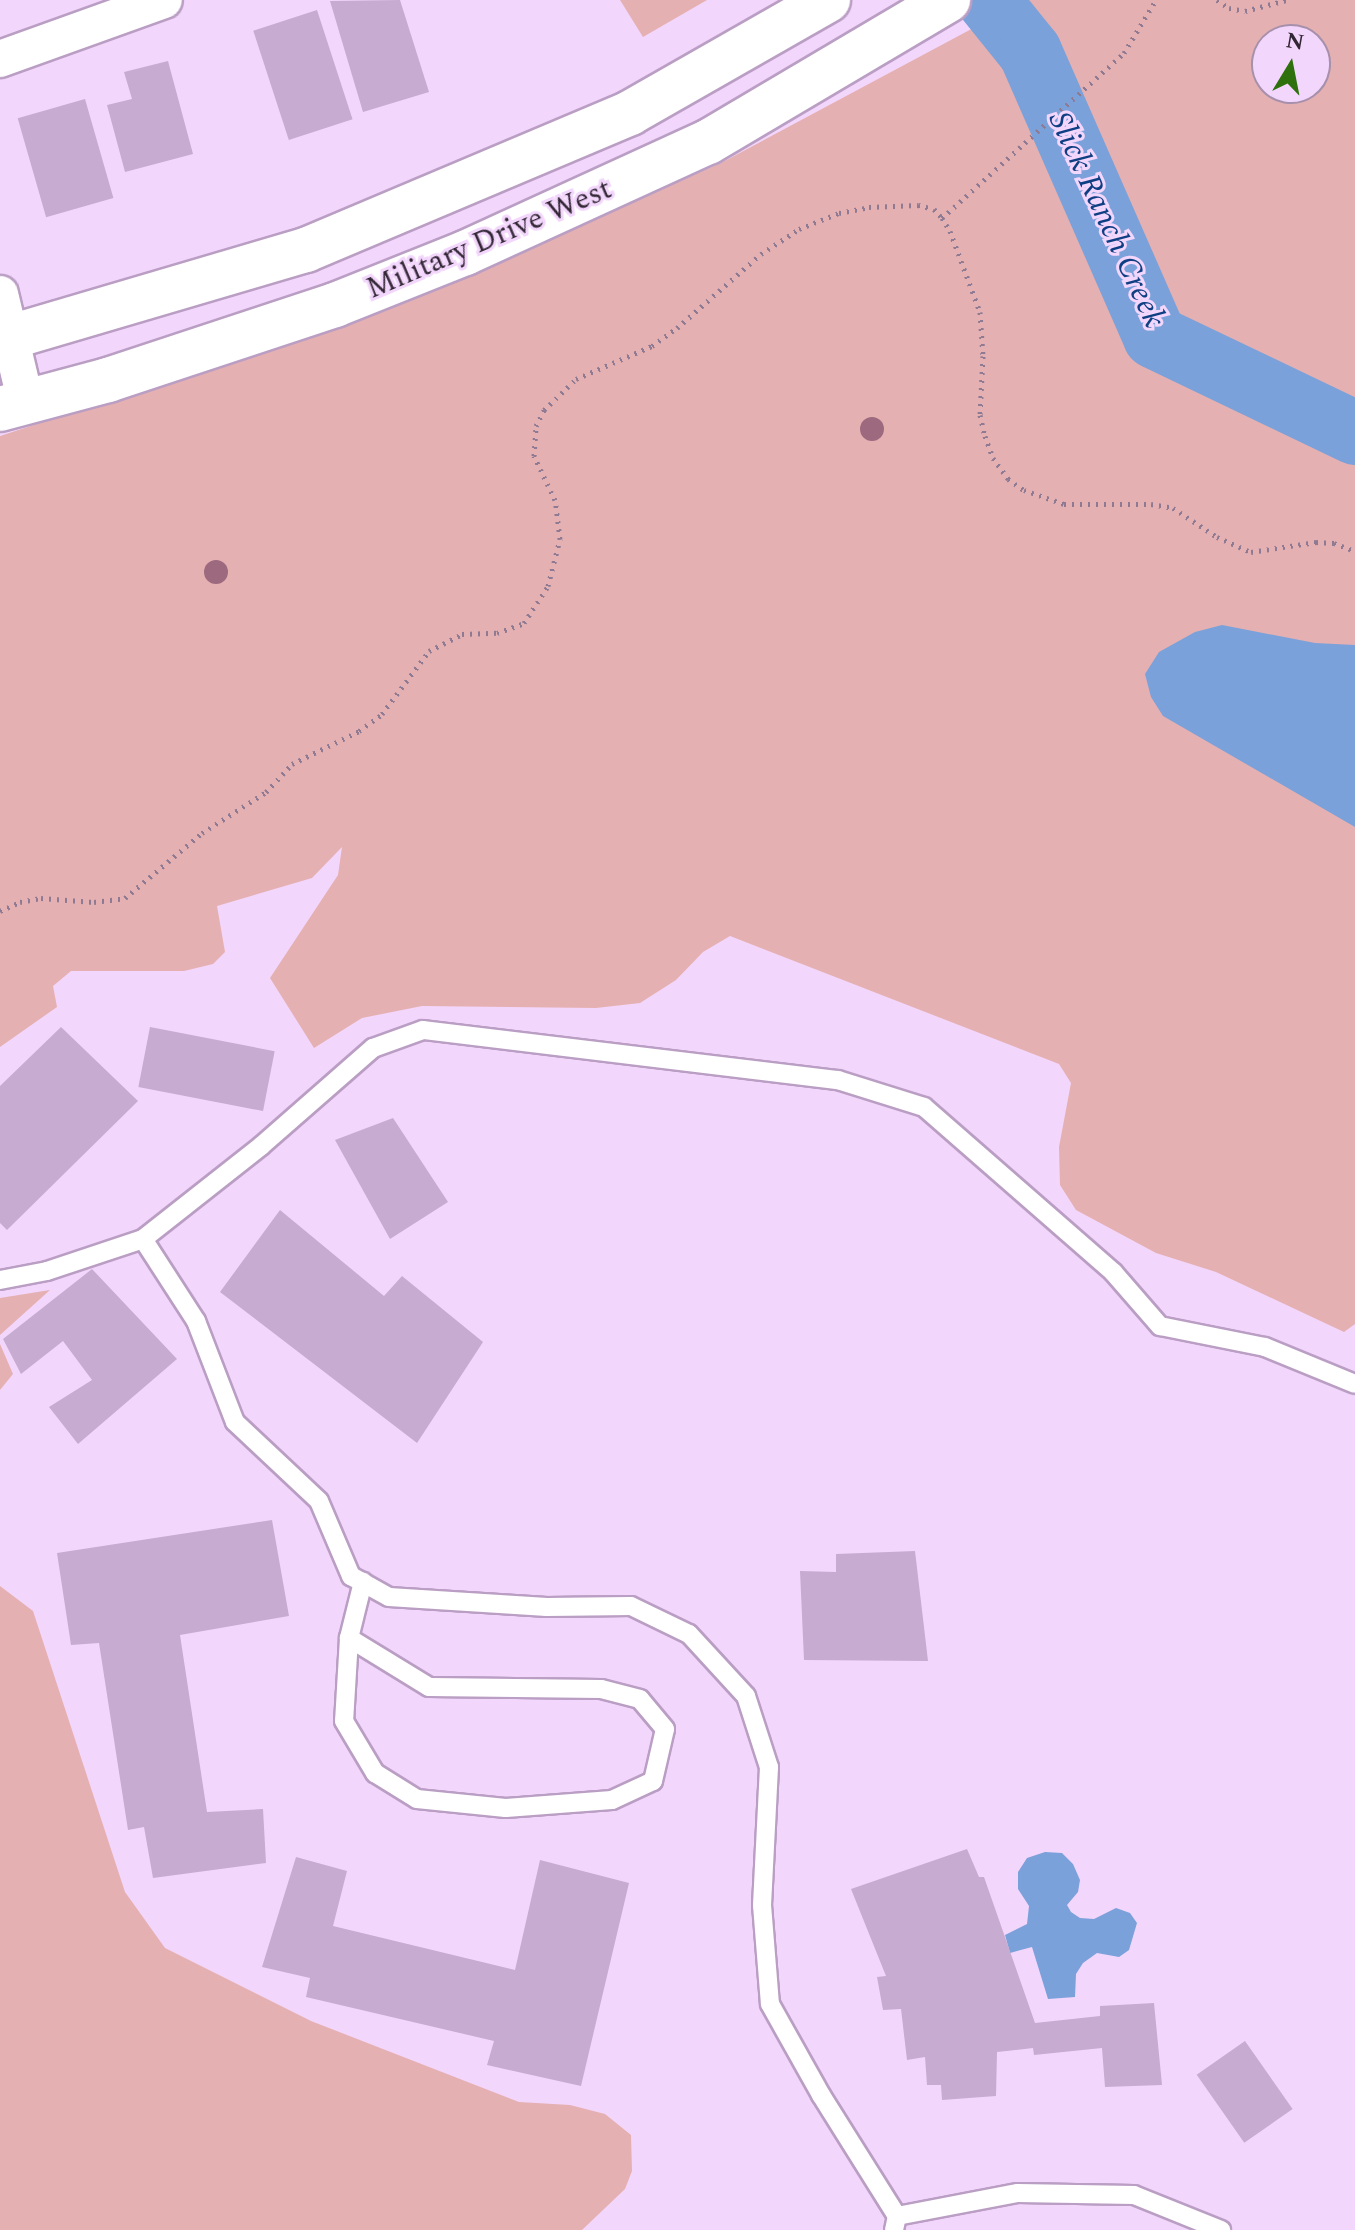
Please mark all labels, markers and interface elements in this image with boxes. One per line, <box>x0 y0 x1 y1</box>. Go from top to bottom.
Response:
north arrow <box>1251 24 1331 104</box>
text: N <box>1283 24 1307 60</box>
water label: Slick Ranch Creek <box>1039 106 1173 334</box>
street label: Military Drive West <box>361 171 617 307</box>

